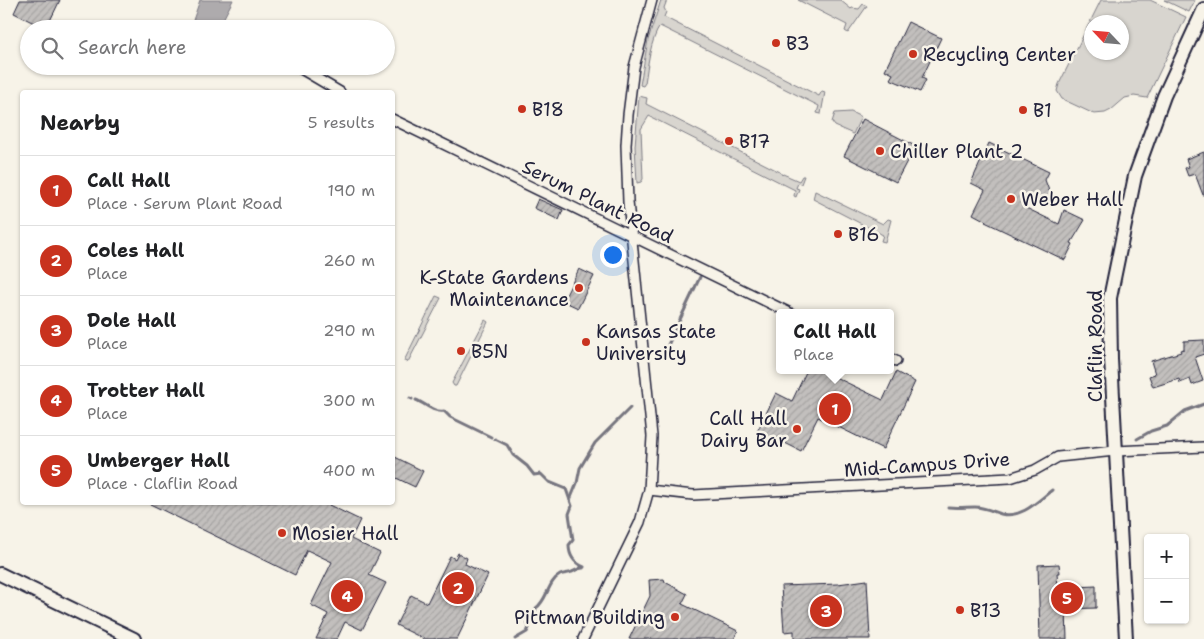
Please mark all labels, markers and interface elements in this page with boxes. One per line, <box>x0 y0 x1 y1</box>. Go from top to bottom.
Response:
north arrow <box>1084 15 1129 60</box>
search box <box>20 20 395 75</box>
place label: B3 <box>786 31 810 56</box>
icon: search <box>38 34 66 62</box>
text: Search here <box>78 35 187 60</box>
marker: B3 <box>770 37 782 49</box>
place label: Recycling Center <box>923 42 1076 67</box>
marker: Recycling Center <box>907 48 919 60</box>
place label: B18 <box>532 97 564 122</box>
place label: B1 <box>1033 98 1052 123</box>
marker: B18 <box>516 103 528 115</box>
marker: B1 <box>1017 104 1029 116</box>
text: Nearby <box>40 109 120 137</box>
text: 5 results <box>308 112 375 133</box>
place label: B17 <box>739 129 770 154</box>
marker: B17 <box>723 135 735 147</box>
place label: Chiller Plant 2 <box>890 139 1023 164</box>
marker: Chiller Plant 2 <box>874 145 886 157</box>
street label: Serum Plant Road <box>518 154 678 249</box>
text: Call Hall <box>87 168 170 193</box>
text: 1 <box>52 180 60 201</box>
text: 190 m <box>328 180 375 201</box>
place label: Weber Hall <box>1021 187 1123 212</box>
text: Place · Serum Plant Road <box>87 193 282 214</box>
marker: Weber Hall <box>1005 193 1017 205</box>
place label: B16 <box>848 222 880 247</box>
marker: B16 <box>832 228 844 240</box>
text: Coles Hall <box>87 238 184 263</box>
your location <box>600 242 626 268</box>
text: 2 <box>50 250 62 271</box>
text: 260 m <box>323 250 375 271</box>
text: Place <box>87 263 128 284</box>
place label: K-State Gardens Maintenance <box>420 265 569 312</box>
marker: K-State Gardens Maintenance <box>573 282 585 294</box>
street label: Claflin Road <box>1083 290 1108 402</box>
text: Dole Hall <box>87 308 176 333</box>
popup <box>776 309 894 374</box>
place label: Kansas State University <box>596 319 716 366</box>
text: Call Hall <box>793 319 877 344</box>
text: 3 <box>50 320 62 341</box>
text: 290 m <box>323 320 375 341</box>
text: Place <box>87 333 128 354</box>
marker: Kansas State University <box>580 336 592 348</box>
place label: B5N <box>471 339 508 364</box>
text: Place <box>793 344 834 365</box>
marker: B5N <box>455 345 467 357</box>
text: Trotter Hall <box>87 378 205 403</box>
text: 4 <box>50 390 62 411</box>
text: 300 m <box>323 390 375 411</box>
pin: 1 <box>819 390 851 428</box>
text: Place <box>87 403 128 424</box>
place label: Call Hall Dairy Bar <box>701 406 787 453</box>
marker: Call Hall Dairy Bar <box>791 423 803 435</box>
street label: Mid-Campus Drive <box>843 446 1011 483</box>
text: Umberger Hall <box>87 448 230 473</box>
text: 5 <box>51 460 61 481</box>
text: 400 m <box>322 460 375 481</box>
text: Place · Claflin Road <box>87 473 238 494</box>
place label: Mosier Hall <box>292 521 398 546</box>
marker: Mosier Hall <box>276 527 288 539</box>
map controls <box>1144 534 1189 624</box>
button: + <box>1144 534 1189 579</box>
pin: 2 <box>442 569 474 607</box>
pin: 4 <box>331 577 363 615</box>
pin: 5 <box>1051 579 1083 617</box>
button: − <box>1144 579 1189 624</box>
pin: 3 <box>810 592 842 630</box>
place label: B13 <box>970 598 1001 623</box>
marker: B13 <box>954 604 966 616</box>
place label: Pittman Building <box>514 605 665 630</box>
marker: Pittman Building <box>669 611 681 623</box>

